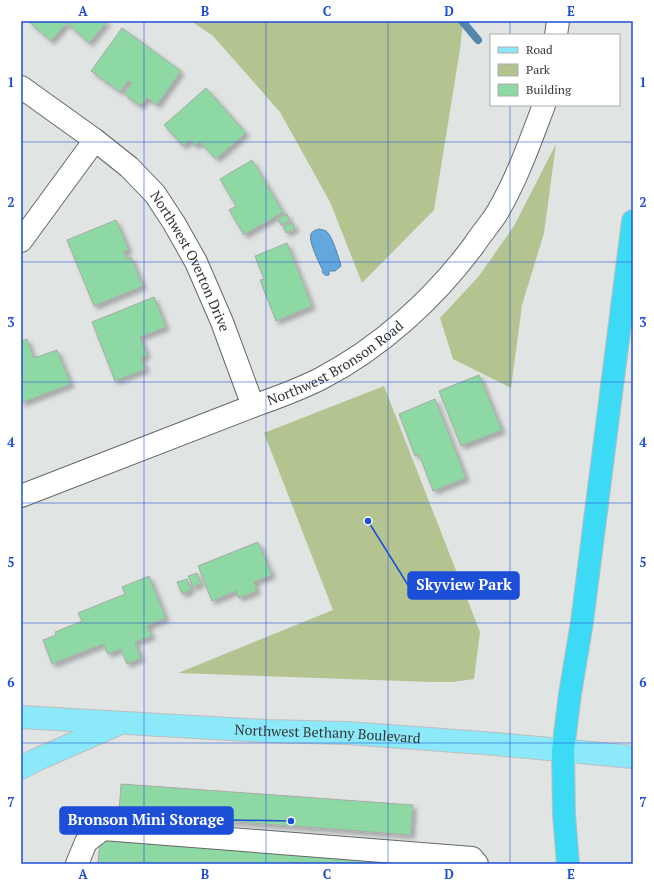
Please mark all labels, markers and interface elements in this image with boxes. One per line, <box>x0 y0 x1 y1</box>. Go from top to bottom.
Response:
text: A <box>78 2 88 20</box>
text: B <box>201 2 209 20</box>
text: C <box>323 2 331 20</box>
text: D <box>444 2 454 20</box>
text: E <box>567 2 575 20</box>
legend <box>490 34 620 106</box>
text: Road <box>526 42 553 57</box>
text: Park <box>526 62 551 77</box>
text: 1 <box>7 73 15 91</box>
text: 1 <box>639 73 647 91</box>
text: Building <box>526 82 572 97</box>
street label: Northwest Overton Drive <box>146 187 235 334</box>
text: 2 <box>7 193 15 211</box>
text: 2 <box>639 193 647 211</box>
text: 3 <box>7 313 15 331</box>
text: 3 <box>639 313 647 331</box>
street label: Northwest Bronson Road <box>264 316 407 409</box>
text: 4 <box>7 433 15 451</box>
text: 4 <box>639 433 647 451</box>
text: 5 <box>7 553 15 571</box>
text: 5 <box>639 553 647 571</box>
callout: Skyview Park <box>408 572 519 599</box>
text: Skyview Park <box>416 574 512 594</box>
text: 6 <box>7 673 15 691</box>
text: 6 <box>639 673 647 691</box>
street label: Northwest Bethany Boulevard <box>234 719 422 747</box>
text: 7 <box>7 793 15 811</box>
text: 7 <box>639 793 647 811</box>
callout: Bronson Mini Storage <box>60 807 233 834</box>
text: Bronson Mini Storage <box>68 809 224 829</box>
text: A <box>78 865 88 883</box>
text: B <box>201 865 209 883</box>
text: C <box>323 865 331 883</box>
text: D <box>444 865 454 883</box>
text: E <box>567 865 575 883</box>

